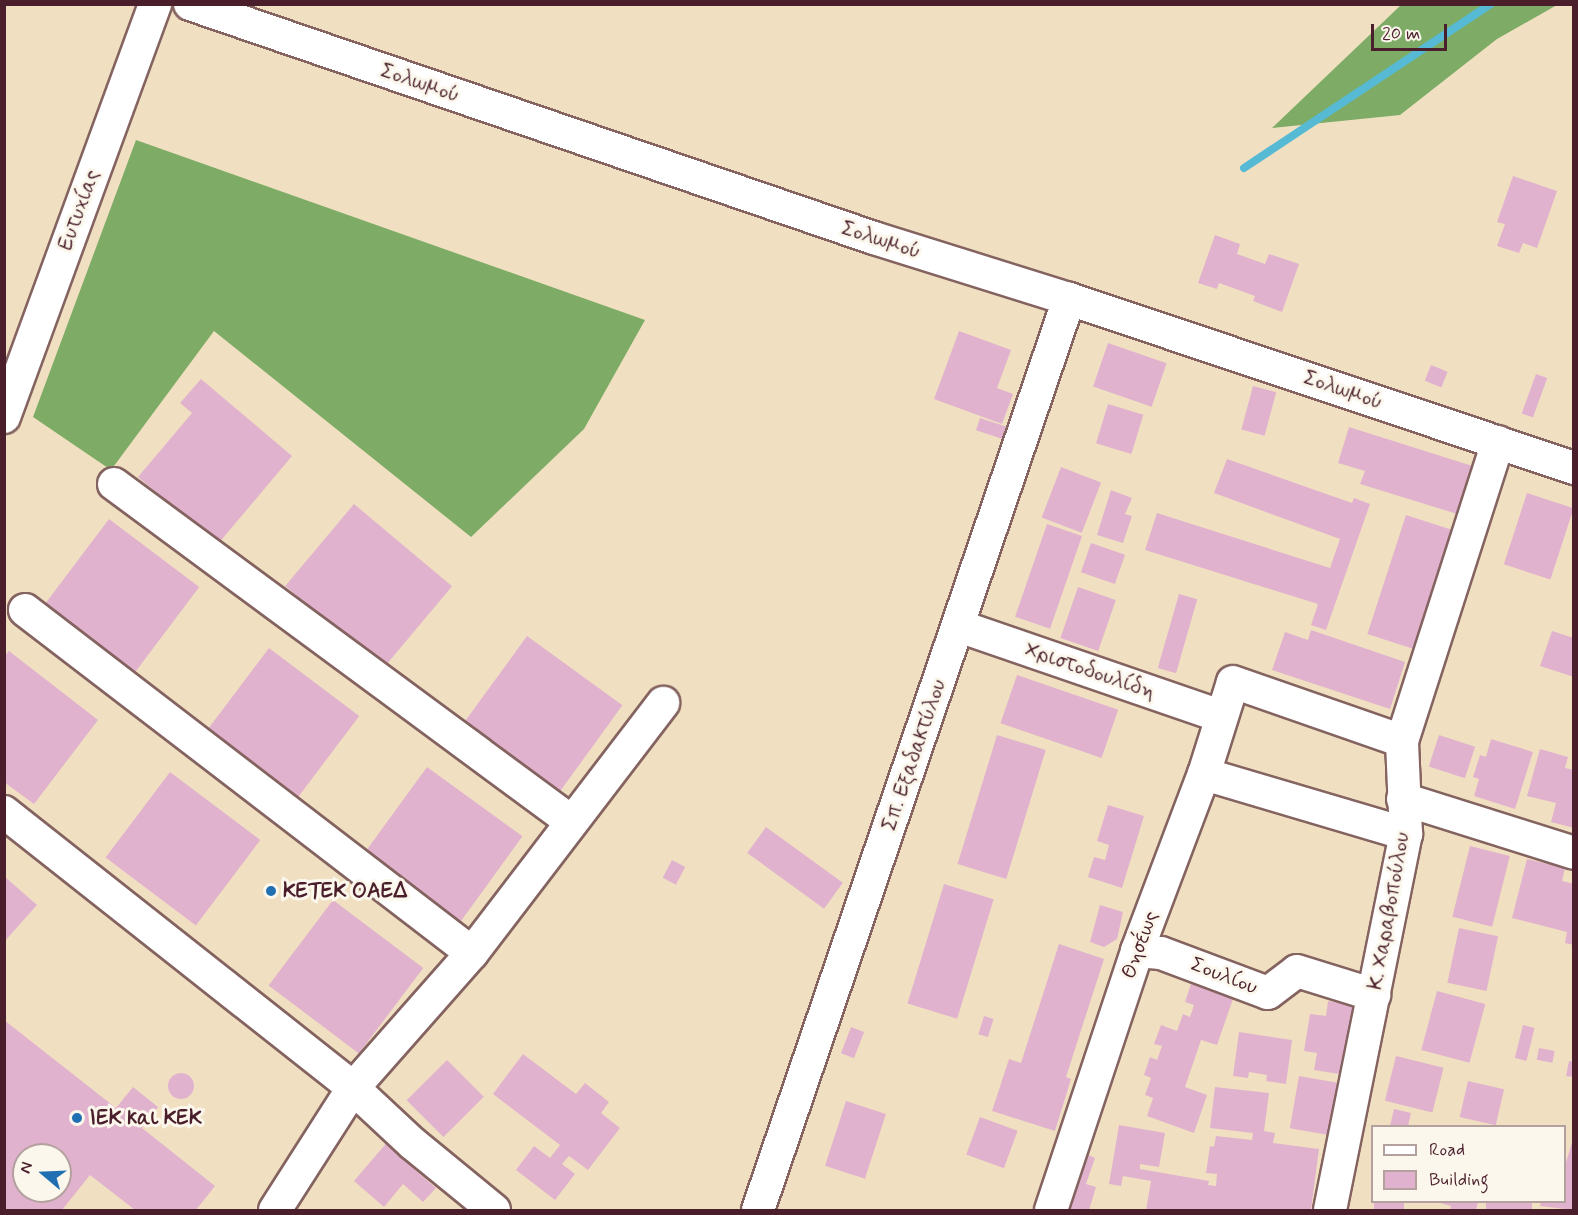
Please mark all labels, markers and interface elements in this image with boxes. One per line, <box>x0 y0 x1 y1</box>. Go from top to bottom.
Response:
scale bar <box>1374 12 1450 50</box>
text: 20 m <box>1382 22 1420 46</box>
street label: Σολωμού <box>377 58 463 108</box>
street label: Ευτυχίας <box>53 166 105 254</box>
street label: Σολωμού <box>838 215 924 265</box>
street label: Σολωμού <box>1300 365 1386 415</box>
street label: Χριστοδουλίδη <box>1022 637 1158 705</box>
street label: Σπ. Εξαδακτύλου <box>876 676 952 834</box>
street label: Κ. Χαραβοπούλου <box>1363 830 1415 992</box>
place label: ΚΕΤΕΚ ΟΑΕΔ <box>283 878 408 904</box>
marker: ΚΕΤΕΚ ΟΑΕΔ <box>264 884 278 898</box>
street label: Θησέως <box>1116 908 1164 982</box>
street label: Σουλίου <box>1187 952 1261 1000</box>
place label: ΙΕΚ και ΚΕΚ <box>89 1105 202 1131</box>
marker: ΙΕΚ και ΚΕΚ <box>70 1111 84 1125</box>
legend <box>1371 1125 1566 1203</box>
text: Road <box>1429 1138 1465 1162</box>
north arrow <box>12 1143 72 1203</box>
text: N <box>15 1159 38 1176</box>
text: Building <box>1429 1168 1489 1192</box>

